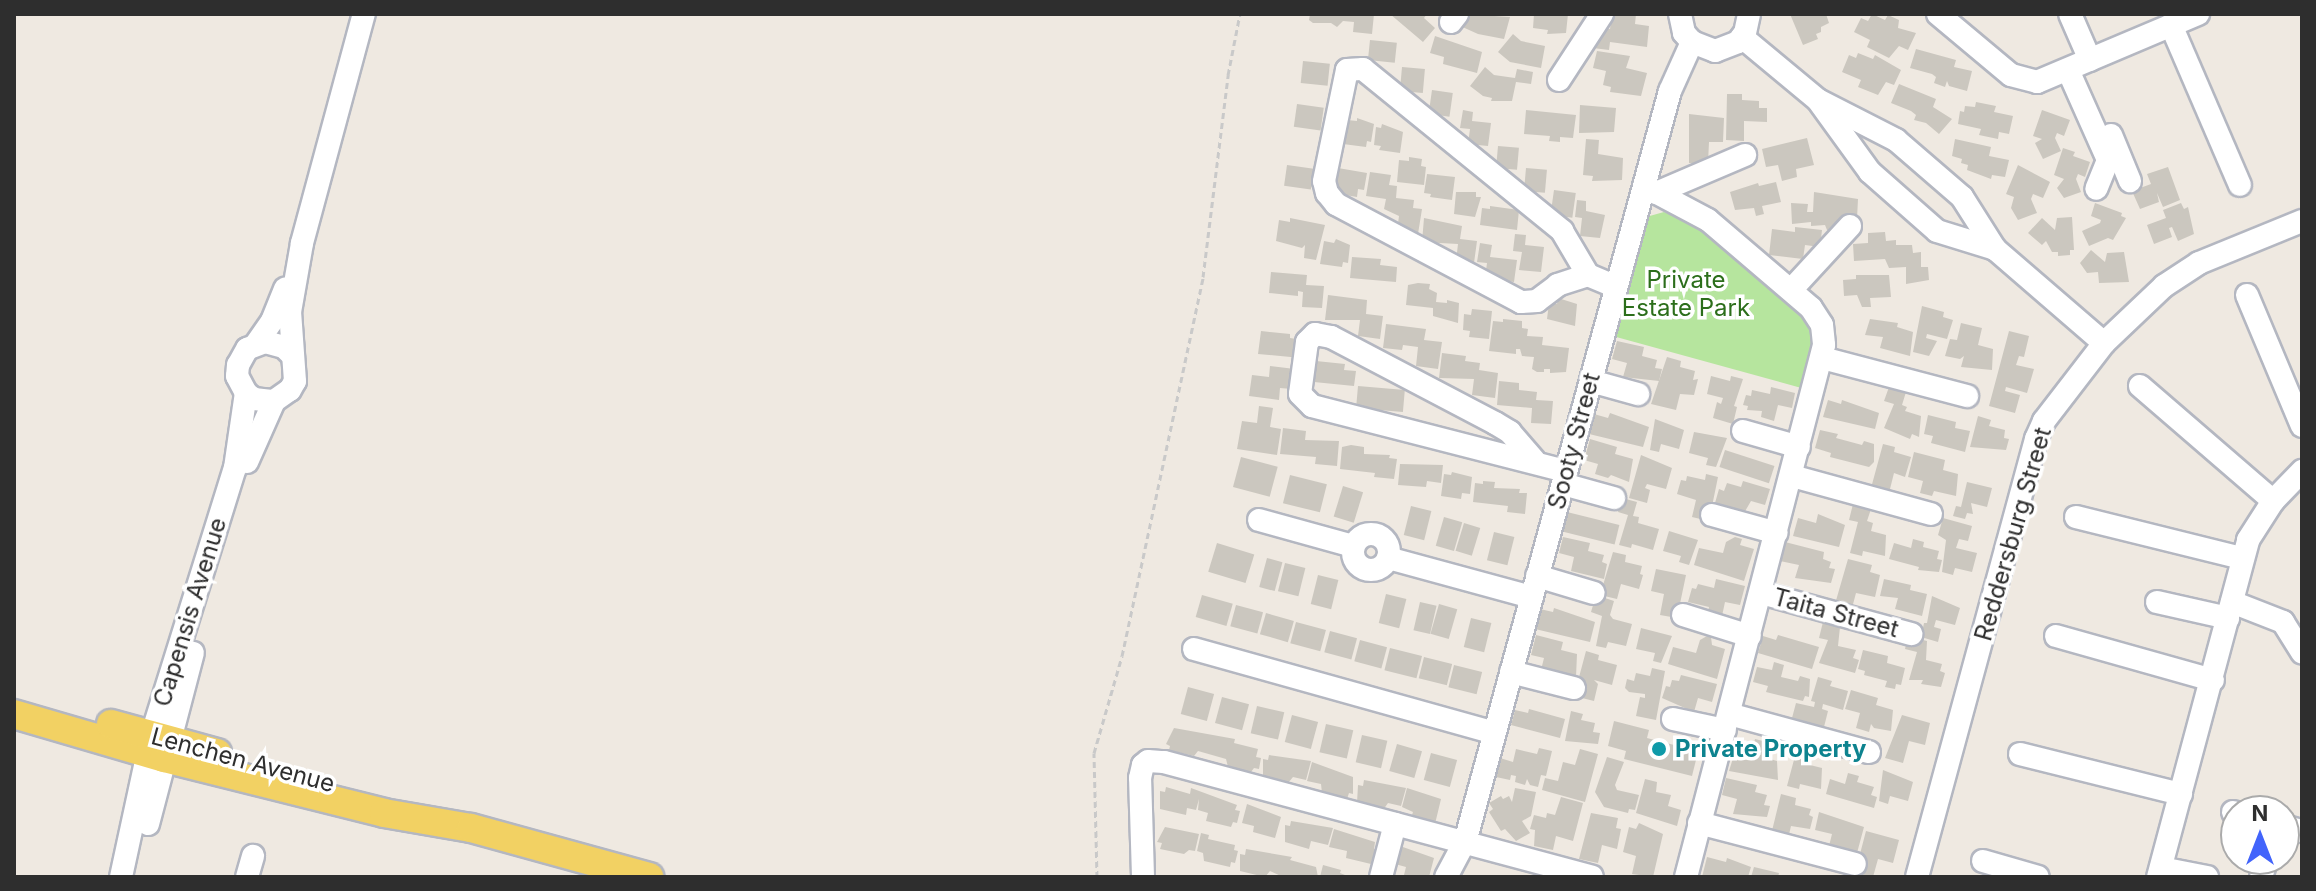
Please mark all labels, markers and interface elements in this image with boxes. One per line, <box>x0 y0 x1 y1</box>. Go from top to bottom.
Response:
park label: Private Estate Park <box>1622 266 1750 322</box>
street label: Sooty Street <box>1542 369 1606 513</box>
street label: Reddersburg Street <box>1969 424 2057 644</box>
street label: Capensis Avenue <box>148 514 232 710</box>
street label: Taita Street <box>1770 582 1902 644</box>
street label: Lenchen Avenue <box>148 722 338 798</box>
place label: Private Property <box>1675 735 1867 763</box>
marker: Private Property <box>1650 740 1668 758</box>
north arrow <box>2220 795 2300 875</box>
text: N <box>2252 800 2268 826</box>

